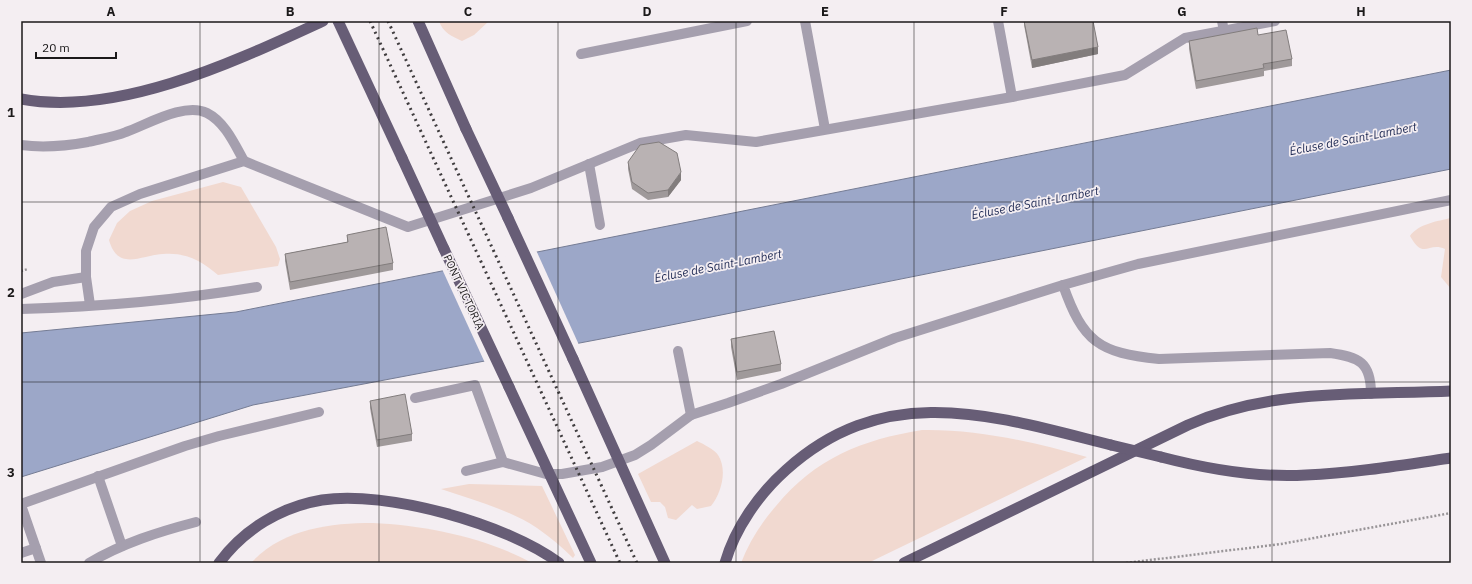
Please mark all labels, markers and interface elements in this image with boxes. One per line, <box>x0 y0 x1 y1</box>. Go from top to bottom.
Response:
text: A <box>107 3 116 20</box>
text: B <box>286 3 295 20</box>
text: C <box>464 3 473 20</box>
text: D <box>642 3 652 20</box>
text: E <box>821 3 829 20</box>
text: F <box>1000 3 1008 20</box>
text: G <box>1177 3 1187 20</box>
text: H <box>1356 3 1366 20</box>
scale bar <box>36 34 116 60</box>
text: 20 m <box>42 40 70 55</box>
text: 1 <box>7 104 15 121</box>
water label: Écluse de Saint-Lambert <box>1288 119 1419 158</box>
water label: Écluse de Saint-Lambert <box>970 183 1101 222</box>
water label: Écluse de Saint-Lambert <box>653 246 784 285</box>
street label: PONT VICTORIA <box>440 252 488 332</box>
text: 2 <box>7 284 15 301</box>
text: 3 <box>7 464 15 481</box>

